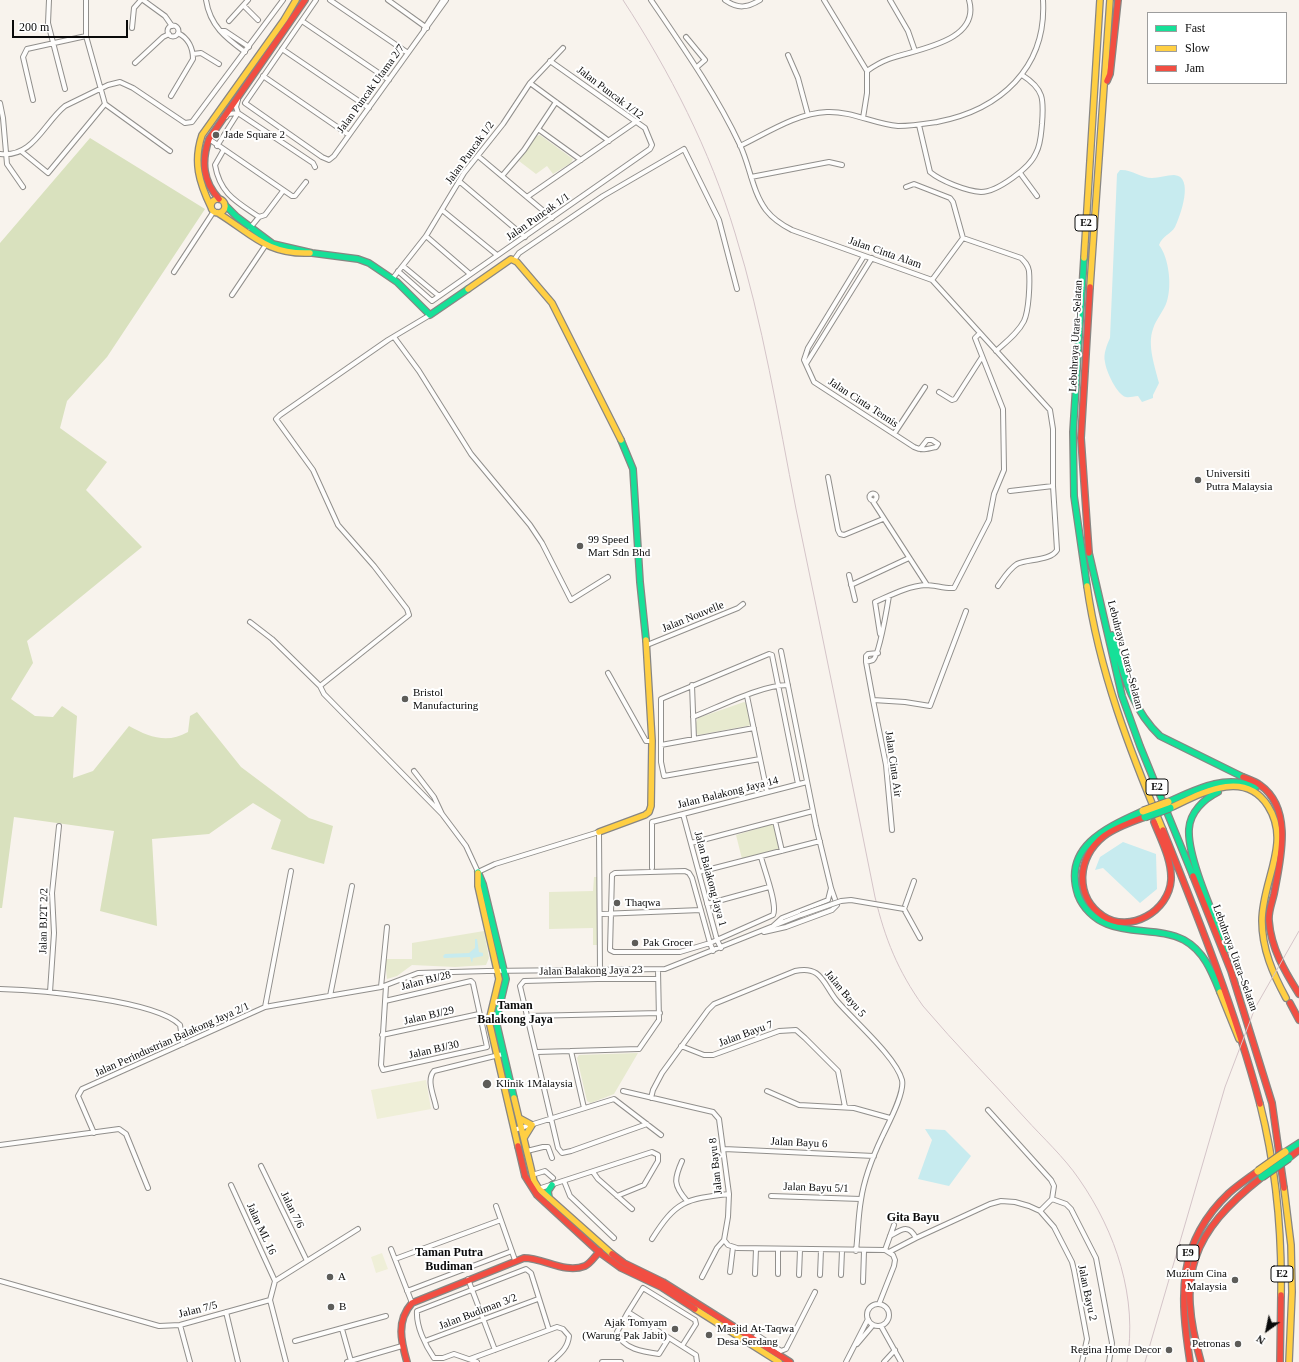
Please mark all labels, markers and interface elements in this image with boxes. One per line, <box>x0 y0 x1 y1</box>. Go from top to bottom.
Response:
scale bar <box>14 12 130 38</box>
legend <box>1147 12 1287 84</box>
text: 200 m <box>19 20 49 34</box>
text: Fast <box>1185 21 1205 35</box>
street label: Jalan Puncak Utama 2/7 <box>329 35 413 143</box>
text: Slow <box>1185 41 1210 55</box>
street label: Jalan Puncak 1/12 <box>569 60 651 126</box>
text: Jam <box>1185 61 1204 75</box>
street label: Jalan Puncak 1/2 <box>439 114 501 192</box>
place label: Jade Square 2 <box>224 128 296 142</box>
marker: Jade Square 2 <box>211 130 221 140</box>
street label: Jalan Puncak 1/1 <box>498 186 578 248</box>
road number: E2 <box>1075 215 1097 231</box>
street label: Jalan Cinta Alam <box>842 233 928 273</box>
street label: Lebuhraya Utara–Selatan <box>1066 271 1086 401</box>
street label: Jalan Cinta Tennis <box>820 372 906 434</box>
place label: Universiti Putra Malaysia <box>1206 467 1281 493</box>
marker: Universiti Putra Malaysia <box>1193 475 1203 485</box>
place label: 99 Speed Mart Sdn Bhd <box>588 533 657 559</box>
marker: 99 Speed Mart Sdn Bhd <box>575 541 585 551</box>
street label: Lebuhraya Utara–Selatan <box>1102 591 1148 719</box>
street label: Jalan Nouvelle <box>655 597 731 637</box>
place label: Bristol Manufacturing <box>413 686 487 712</box>
marker: Bristol Manufacturing <box>400 694 410 704</box>
street label: Jalan Cinta Air <box>881 727 905 801</box>
street label: Jalan Balakong Jaya 14 <box>668 772 788 814</box>
road number: E2 <box>1146 779 1168 795</box>
street label: Jalan Balakong Jaya 1 <box>689 822 731 936</box>
street label: Jalan BJ2T 2/2 <box>37 883 51 959</box>
street label: Lebuhraya Utara–Selatan <box>1207 895 1263 1021</box>
place label: Thaqwa <box>625 896 666 910</box>
marker: Thaqwa <box>612 898 622 908</box>
place label: Pak Grocer <box>643 936 698 950</box>
marker: Pak Grocer <box>630 938 640 948</box>
street label: Jalan Balakong Jaya 23 <box>531 963 651 979</box>
street label: Jalan Bayu 5 <box>819 965 871 1023</box>
street label: Jalan BJ/28 <box>395 967 457 995</box>
street label: Jalan Perindustrian Balakong Jaya 2/1 <box>80 994 264 1086</box>
district label: Taman Balakong Jaya <box>472 999 558 1027</box>
street label: Jalan BJ/29 <box>398 1003 460 1029</box>
street label: Jalan Bayu 7 <box>713 1017 779 1051</box>
street label: Jalan BJ/30 <box>403 1037 465 1063</box>
place label: Klinik 1Malaysia <box>496 1077 578 1091</box>
marker: Klinik 1Malaysia <box>481 1078 493 1090</box>
street label: Jalan Bayu 8 <box>706 1133 726 1199</box>
street label: Jalan Bayu 6 <box>766 1135 832 1151</box>
street label: Jalan Bayu 5/1 <box>778 1180 854 1196</box>
street label: Jalan 7/6 <box>276 1186 308 1234</box>
street label: Jalan ML 16 <box>242 1199 280 1259</box>
district label: Gita Bayu <box>885 1211 941 1225</box>
road number: E9 <box>1177 1245 1199 1261</box>
district label: Taman Putra Budiman <box>411 1246 487 1274</box>
street label: Jalan Bayu 2 <box>1074 1260 1100 1326</box>
road number: E2 <box>1271 1266 1293 1282</box>
place label: Muzium Cina Malaysia <box>1161 1267 1227 1293</box>
place label: A <box>338 1270 345 1284</box>
marker: A <box>325 1272 335 1282</box>
marker: Muzium Cina Malaysia <box>1230 1275 1240 1285</box>
street label: Jalan Budiman 3/2 <box>431 1289 525 1335</box>
street label: Jalan 7/5 <box>174 1298 222 1322</box>
place label: B <box>339 1300 346 1314</box>
marker: B <box>326 1302 336 1312</box>
north arrow <box>1247 1310 1287 1350</box>
place label: Ajak Tomyam (Warung Pak Jabit) <box>570 1316 667 1342</box>
place label: Masjid At-Taqwa Desa Serdang <box>717 1322 800 1348</box>
marker: Ajak Tomyam (Warung Pak Jabit) <box>670 1324 680 1334</box>
marker: Masjid At-Taqwa Desa Serdang <box>704 1330 714 1340</box>
text: N <box>1254 1333 1267 1347</box>
place label: Petronas <box>1184 1337 1230 1351</box>
marker: Petronas <box>1233 1339 1243 1349</box>
place label: Regina Home Decor <box>1060 1343 1161 1357</box>
marker: Regina Home Decor <box>1164 1345 1174 1355</box>

